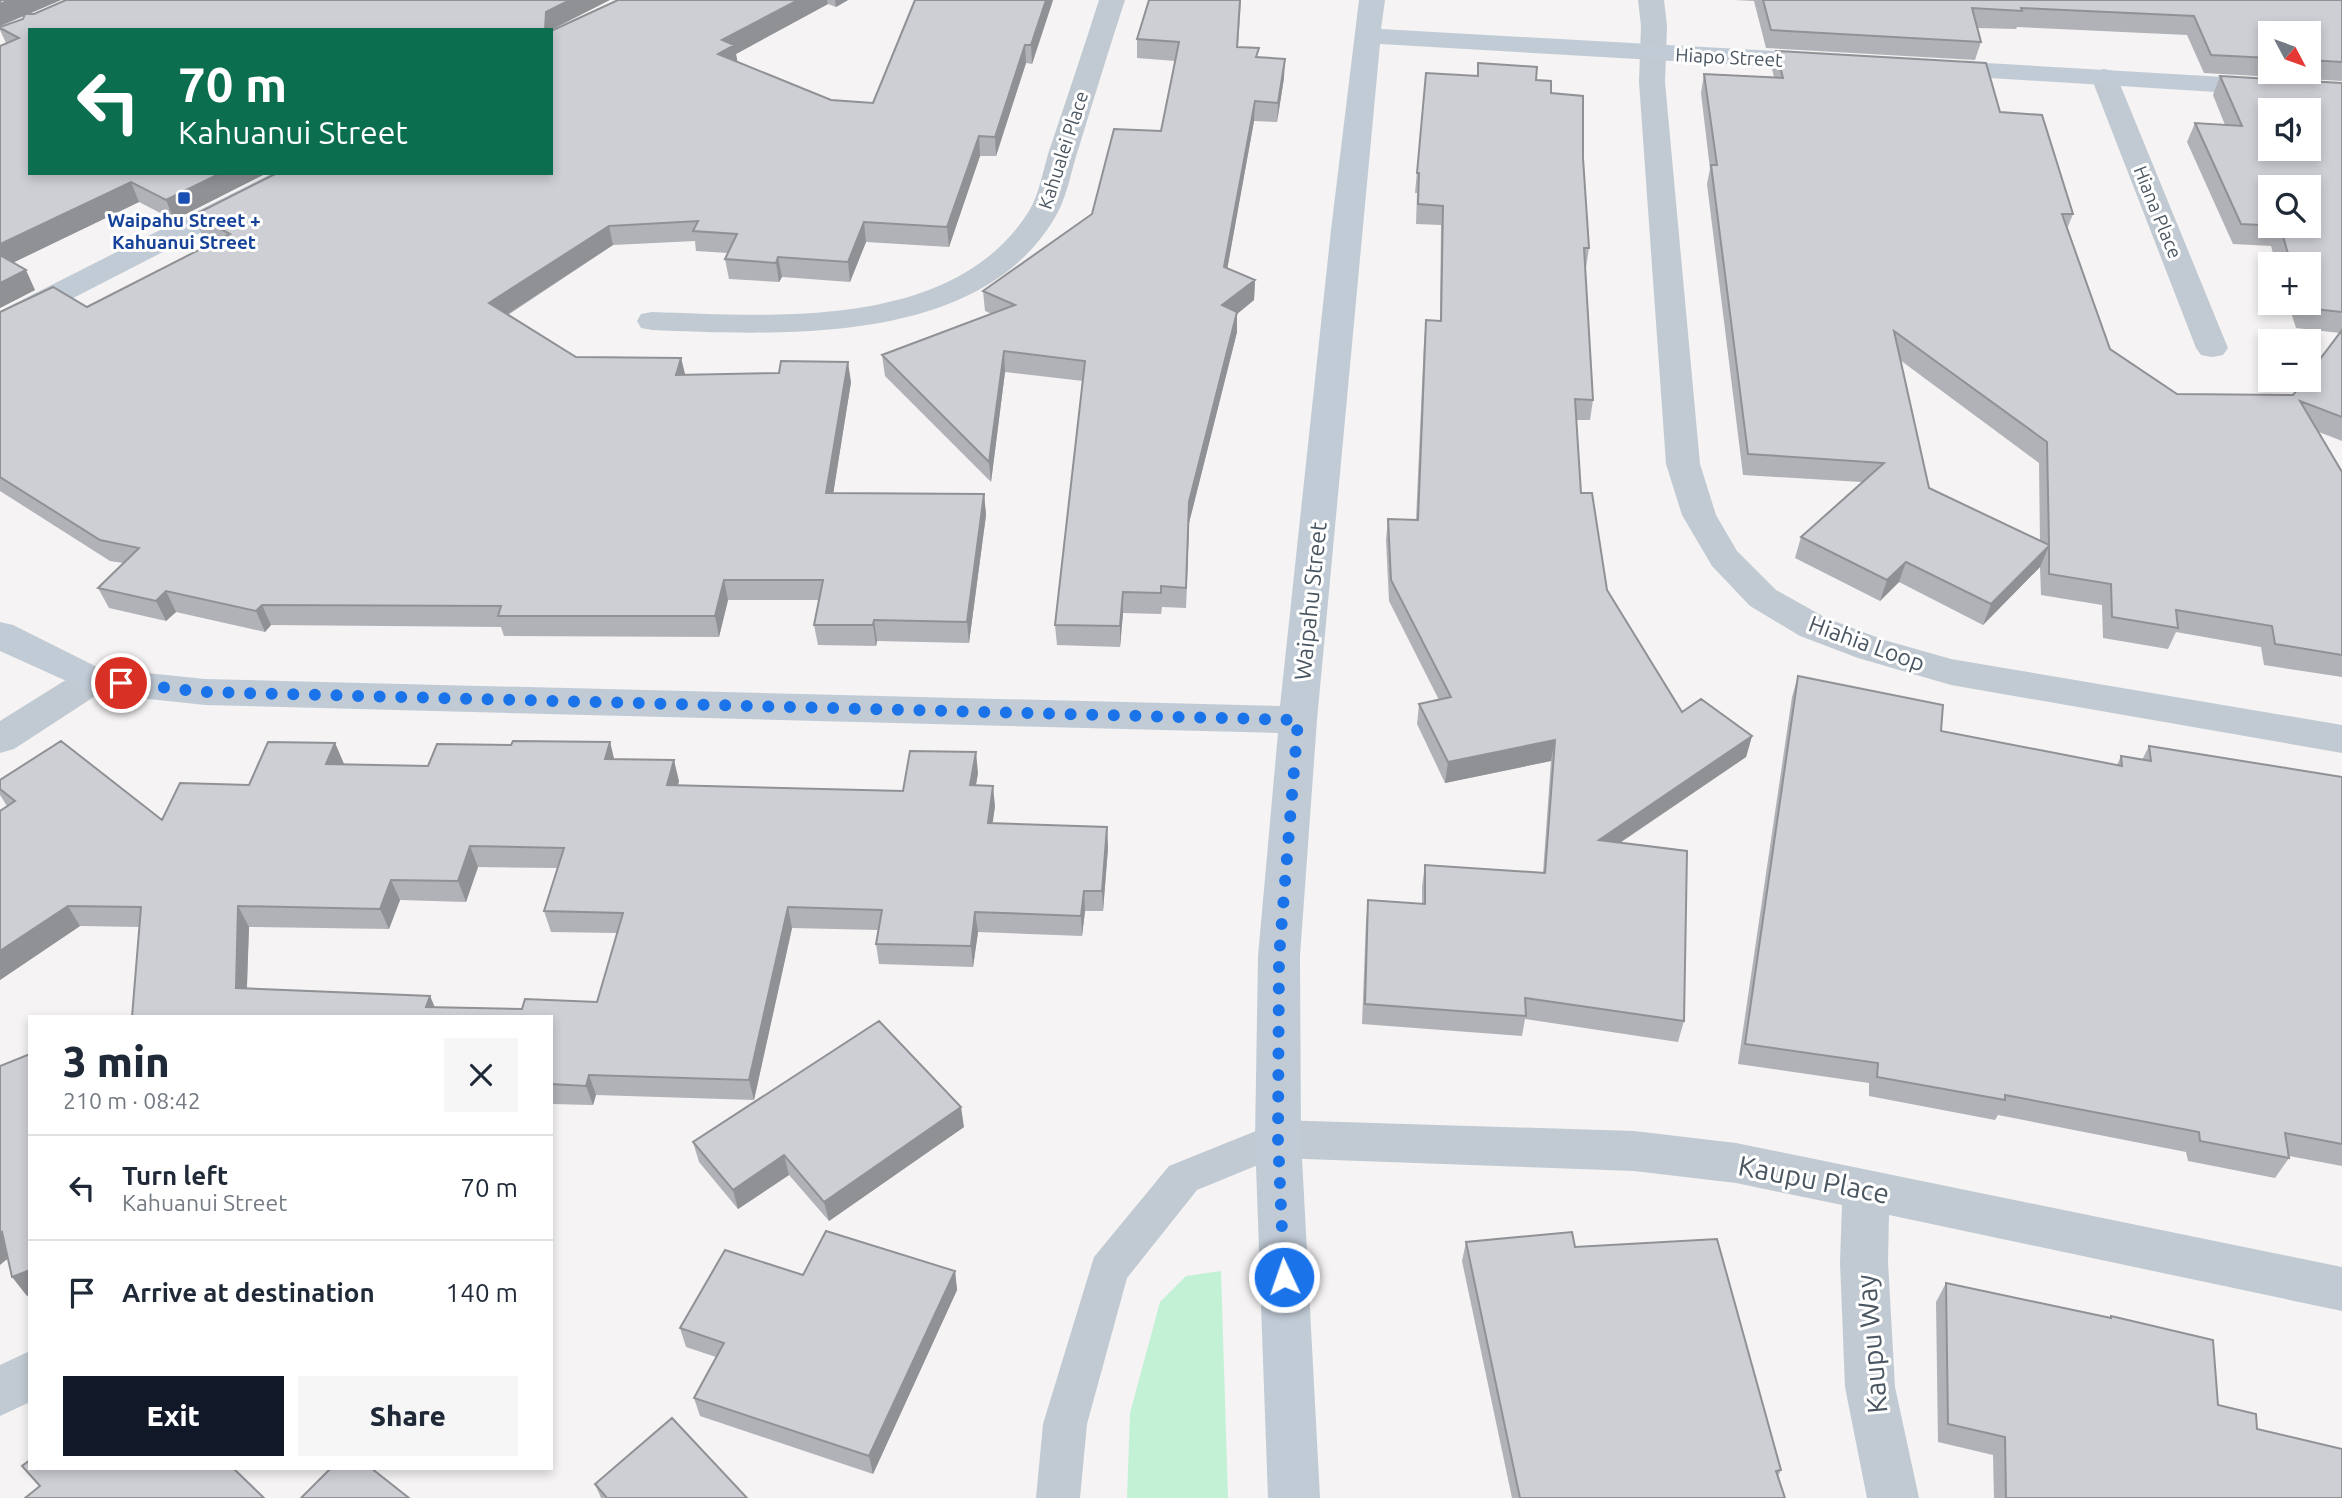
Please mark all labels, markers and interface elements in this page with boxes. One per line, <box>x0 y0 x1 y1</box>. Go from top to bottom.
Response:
north arrow <box>2258 21 2320 84</box>
map controls <box>2258 21 2321 392</box>
street label: Hiapo Street <box>1675 43 1784 71</box>
icon: left <box>63 56 154 147</box>
text: 70 m <box>178 56 287 111</box>
street label: Kahualei Place <box>1034 88 1092 212</box>
button: sound <box>2258 98 2321 161</box>
text: Kahuanui Street <box>178 114 408 150</box>
street label: Hiana Place <box>2129 162 2187 262</box>
button: search <box>2258 175 2321 238</box>
marker: Waipahu Street + Kahuanui Street <box>176 190 192 206</box>
place label: Waipahu Street + Kahuanui Street <box>107 209 261 253</box>
button: + <box>2258 252 2321 315</box>
button: − <box>2258 329 2321 392</box>
street label: Waipahu Street <box>1289 520 1331 682</box>
street label: Hiahia Loop <box>1806 611 1928 675</box>
pin <box>91 653 151 713</box>
icon: arrive <box>102 664 140 702</box>
text: 3 min <box>63 1038 170 1085</box>
button: close <box>444 1038 518 1112</box>
text: 210 m · 08:42 <box>63 1088 201 1113</box>
street label: Kaupu Place <box>1736 1149 1892 1209</box>
text: Turn left <box>122 1161 228 1190</box>
icon: left <box>63 1169 101 1207</box>
text: 70 m <box>460 1173 518 1202</box>
text: Kahuanui Street <box>122 1190 287 1215</box>
position arrow <box>1247 1240 1321 1314</box>
street label: Kaupu Way <box>1849 1273 1893 1415</box>
icon: arrive <box>63 1274 101 1312</box>
text: Arrive at destination <box>122 1278 375 1307</box>
text: 140 m <box>446 1278 518 1307</box>
button: Exit <box>63 1376 284 1456</box>
button: Share <box>298 1376 518 1456</box>

